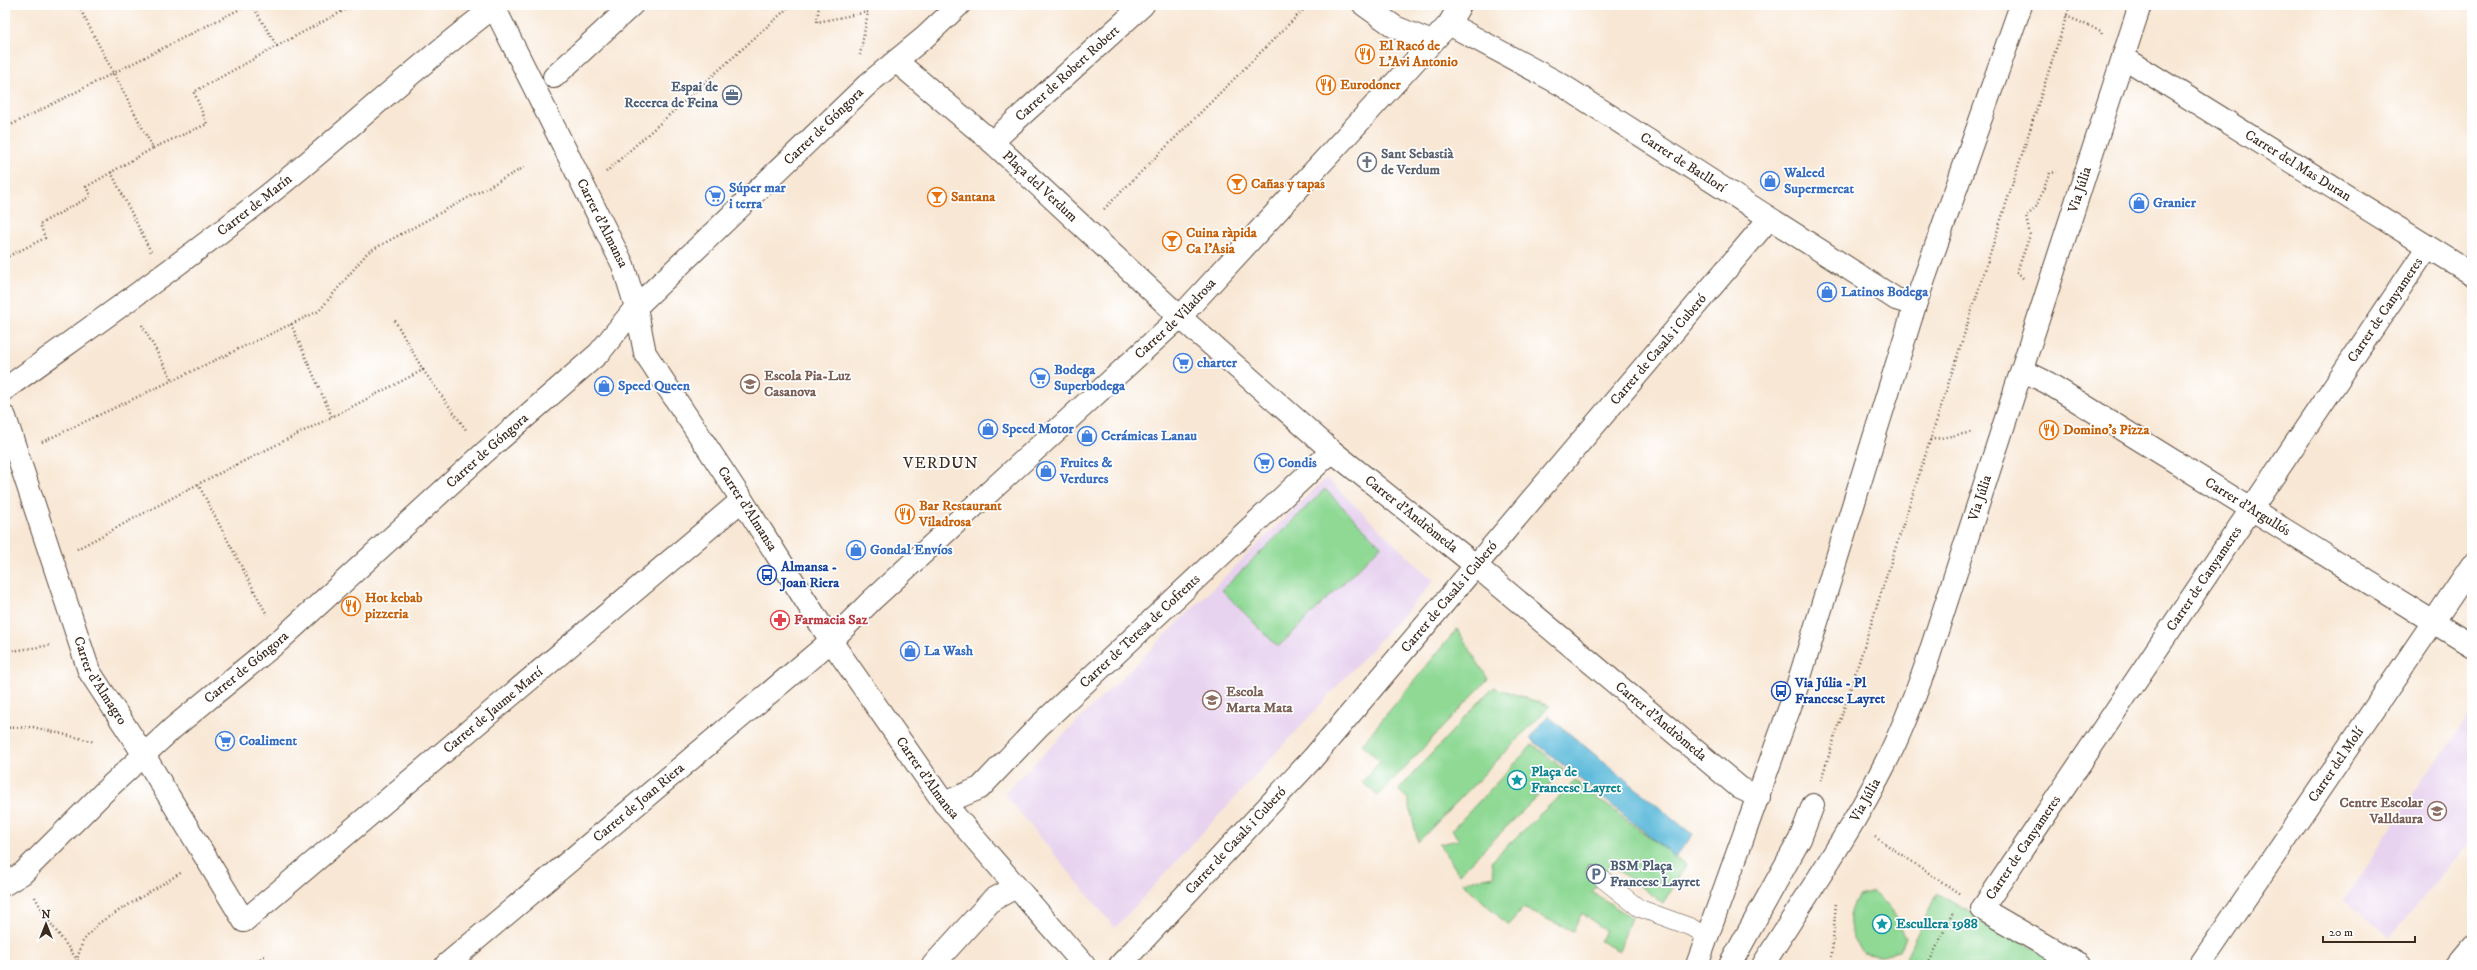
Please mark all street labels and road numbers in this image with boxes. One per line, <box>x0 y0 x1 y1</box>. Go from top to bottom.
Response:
street label: Carrer de Robert Robert <box>1012 21 1124 125</box>
street label: Carrer de Góngora <box>780 84 868 169</box>
street label: Carrer del Mas Duran <box>2241 126 2355 206</box>
street label: Carrer de Batllorí <box>1636 128 1731 197</box>
street label: Plaça del Verdum <box>998 147 1082 226</box>
street label: Via Júlia <box>2064 165 2096 216</box>
street label: Carrer de Marín <box>214 170 296 240</box>
street label: Carrer d'Almansa <box>572 176 632 271</box>
street label: Carrer de Canyameres <box>2343 254 2427 366</box>
street label: Carrer de Viladrosa <box>1131 274 1220 363</box>
street label: Carrer de Casals i Cuberó <box>1606 290 1711 409</box>
street label: Carrer de Góngora <box>442 409 532 492</box>
street label: Carrer d'Almansa <box>713 463 781 555</box>
street label: Carrer d'Andròmeda <box>1361 472 1462 557</box>
street label: Via Júlia <box>1964 473 1996 524</box>
street label: Carrer d'Argullós <box>2201 473 2294 540</box>
street label: Carrer de Canyameres <box>2163 523 2246 635</box>
street label: Carrer de Casals i Cuberó <box>1397 537 1502 656</box>
street label: Carrer de Teresa de Cofrents <box>1076 570 1204 692</box>
street label: Carrer de Góngora <box>201 627 293 708</box>
street label: Carrer d'Almagro <box>69 634 131 728</box>
street label: Carrer de Jaume Martí <box>440 662 548 758</box>
street label: Carrer d'Andròmeda <box>1611 678 1710 765</box>
street label: Carrer del Molí <box>2304 723 2369 806</box>
street label: Carrer d'Almansa <box>892 733 963 823</box>
street label: Carrer de Joan Riera <box>589 759 688 846</box>
street label: Via Júlia <box>1846 775 1885 826</box>
street label: Carrer de Casals i Cuberó <box>1181 783 1291 898</box>
street label: Carrer de Canyameres <box>1982 791 2065 904</box>

